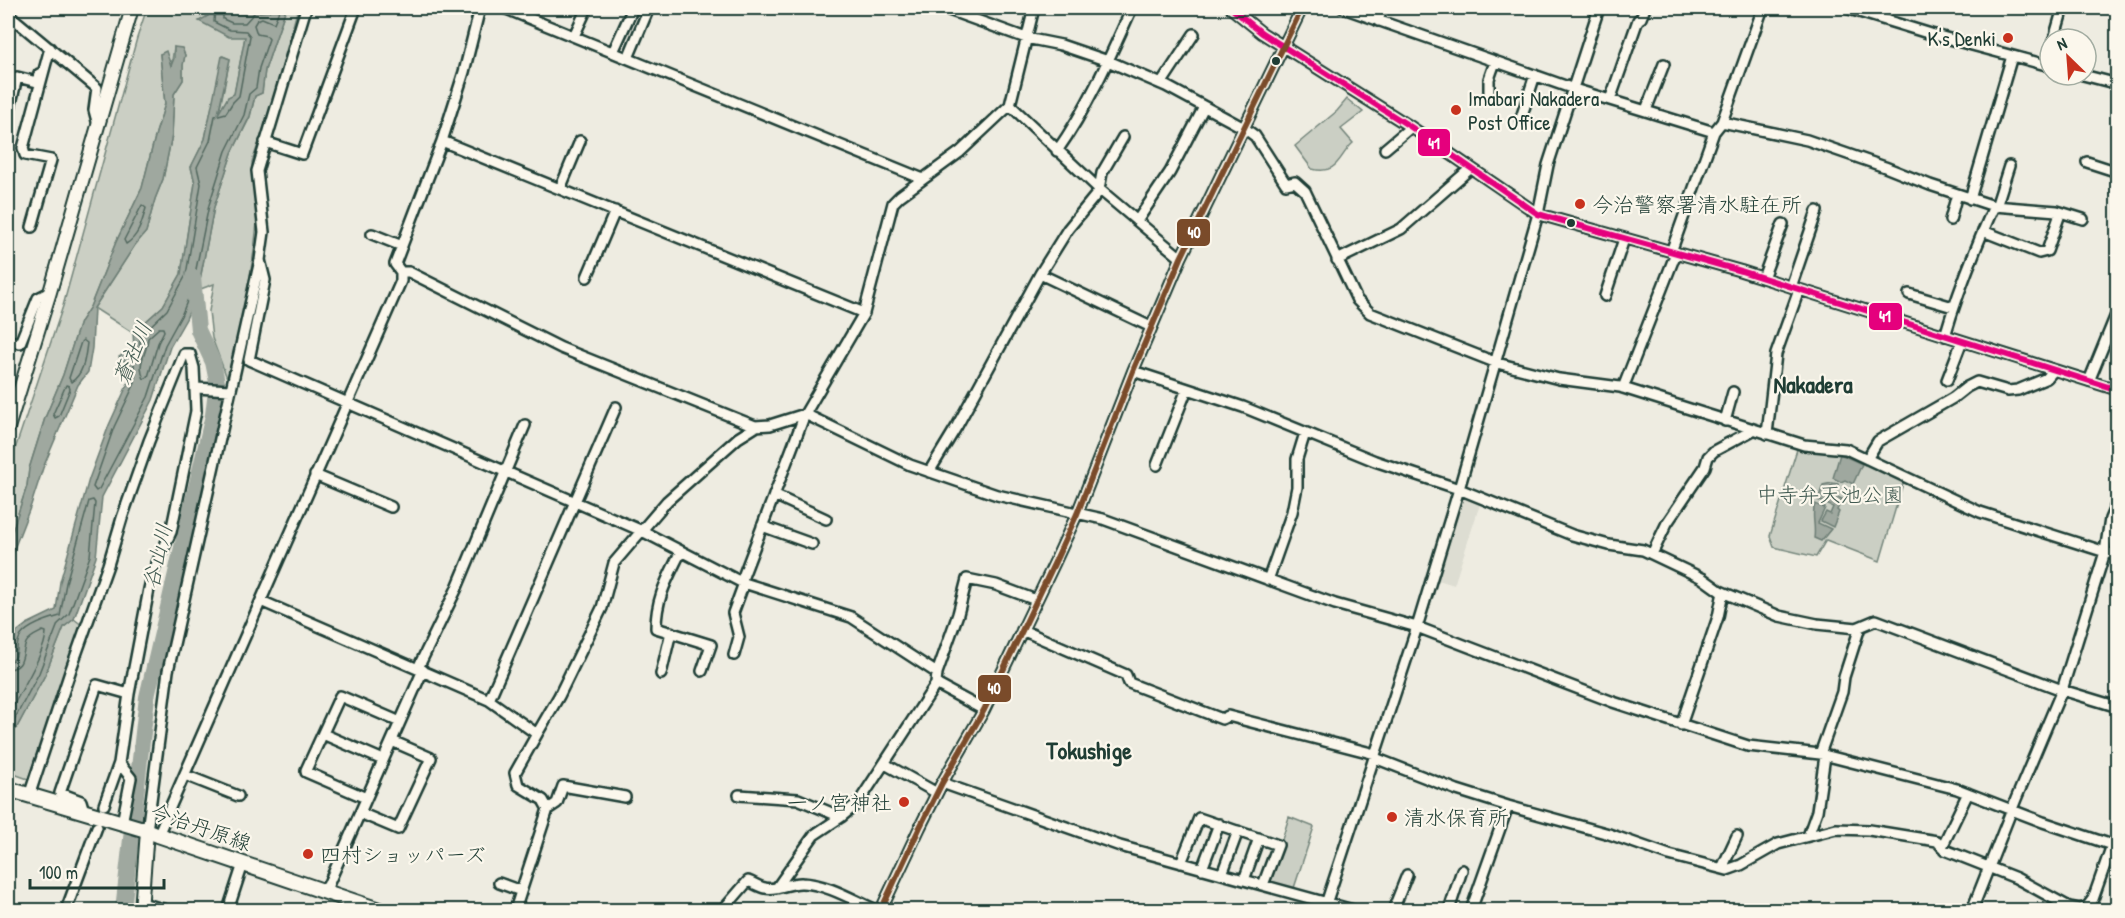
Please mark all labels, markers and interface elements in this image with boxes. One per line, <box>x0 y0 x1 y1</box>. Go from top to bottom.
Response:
place label: K's Denki <box>1927 24 1996 53</box>
north arrow <box>2038 27 2098 87</box>
marker: K's Denki <box>2001 31 2015 45</box>
text: N <box>2053 31 2071 55</box>
unlabelled marker <box>1270 55 1282 67</box>
place label: Imabari Nakadera Post Office <box>1468 84 1599 137</box>
marker: Imabari Nakadera Post Office <box>1449 103 1463 117</box>
line badge: 41 <box>1417 128 1451 157</box>
text: 41 <box>1428 132 1440 154</box>
place label: 今治警察署清水駐在所 <box>1592 190 1802 219</box>
marker: 今治警察署清水駐在所 <box>1573 197 1587 211</box>
unlabelled marker <box>1565 217 1577 229</box>
line badge: 40 <box>1176 218 1211 247</box>
text: 40 <box>1187 221 1201 243</box>
line badge: 41 <box>1868 302 1903 331</box>
text: 41 <box>1879 305 1891 327</box>
water label: 蒼社川 <box>105 317 159 389</box>
district label: Nakadera <box>1773 368 1853 400</box>
park label: 中寺弁天池公園 <box>1757 480 1904 509</box>
water label: 谷山川 <box>135 520 179 592</box>
line badge: 40 <box>977 674 1012 703</box>
text: 40 <box>987 677 1001 699</box>
district label: Tokushige <box>1045 734 1132 767</box>
place label: 一ノ宮神社 <box>787 788 892 817</box>
marker: 一ノ宮神社 <box>897 795 911 809</box>
street label: 今治丹原線 <box>147 796 255 858</box>
place label: 清水保育所 <box>1404 803 1509 832</box>
marker: 清水保育所 <box>1385 810 1399 824</box>
place label: 四村ショッパーズ <box>320 840 485 869</box>
marker: 四村ショッパーズ <box>301 847 315 861</box>
scale bar <box>30 852 164 890</box>
text: 100 m <box>39 860 78 885</box>

